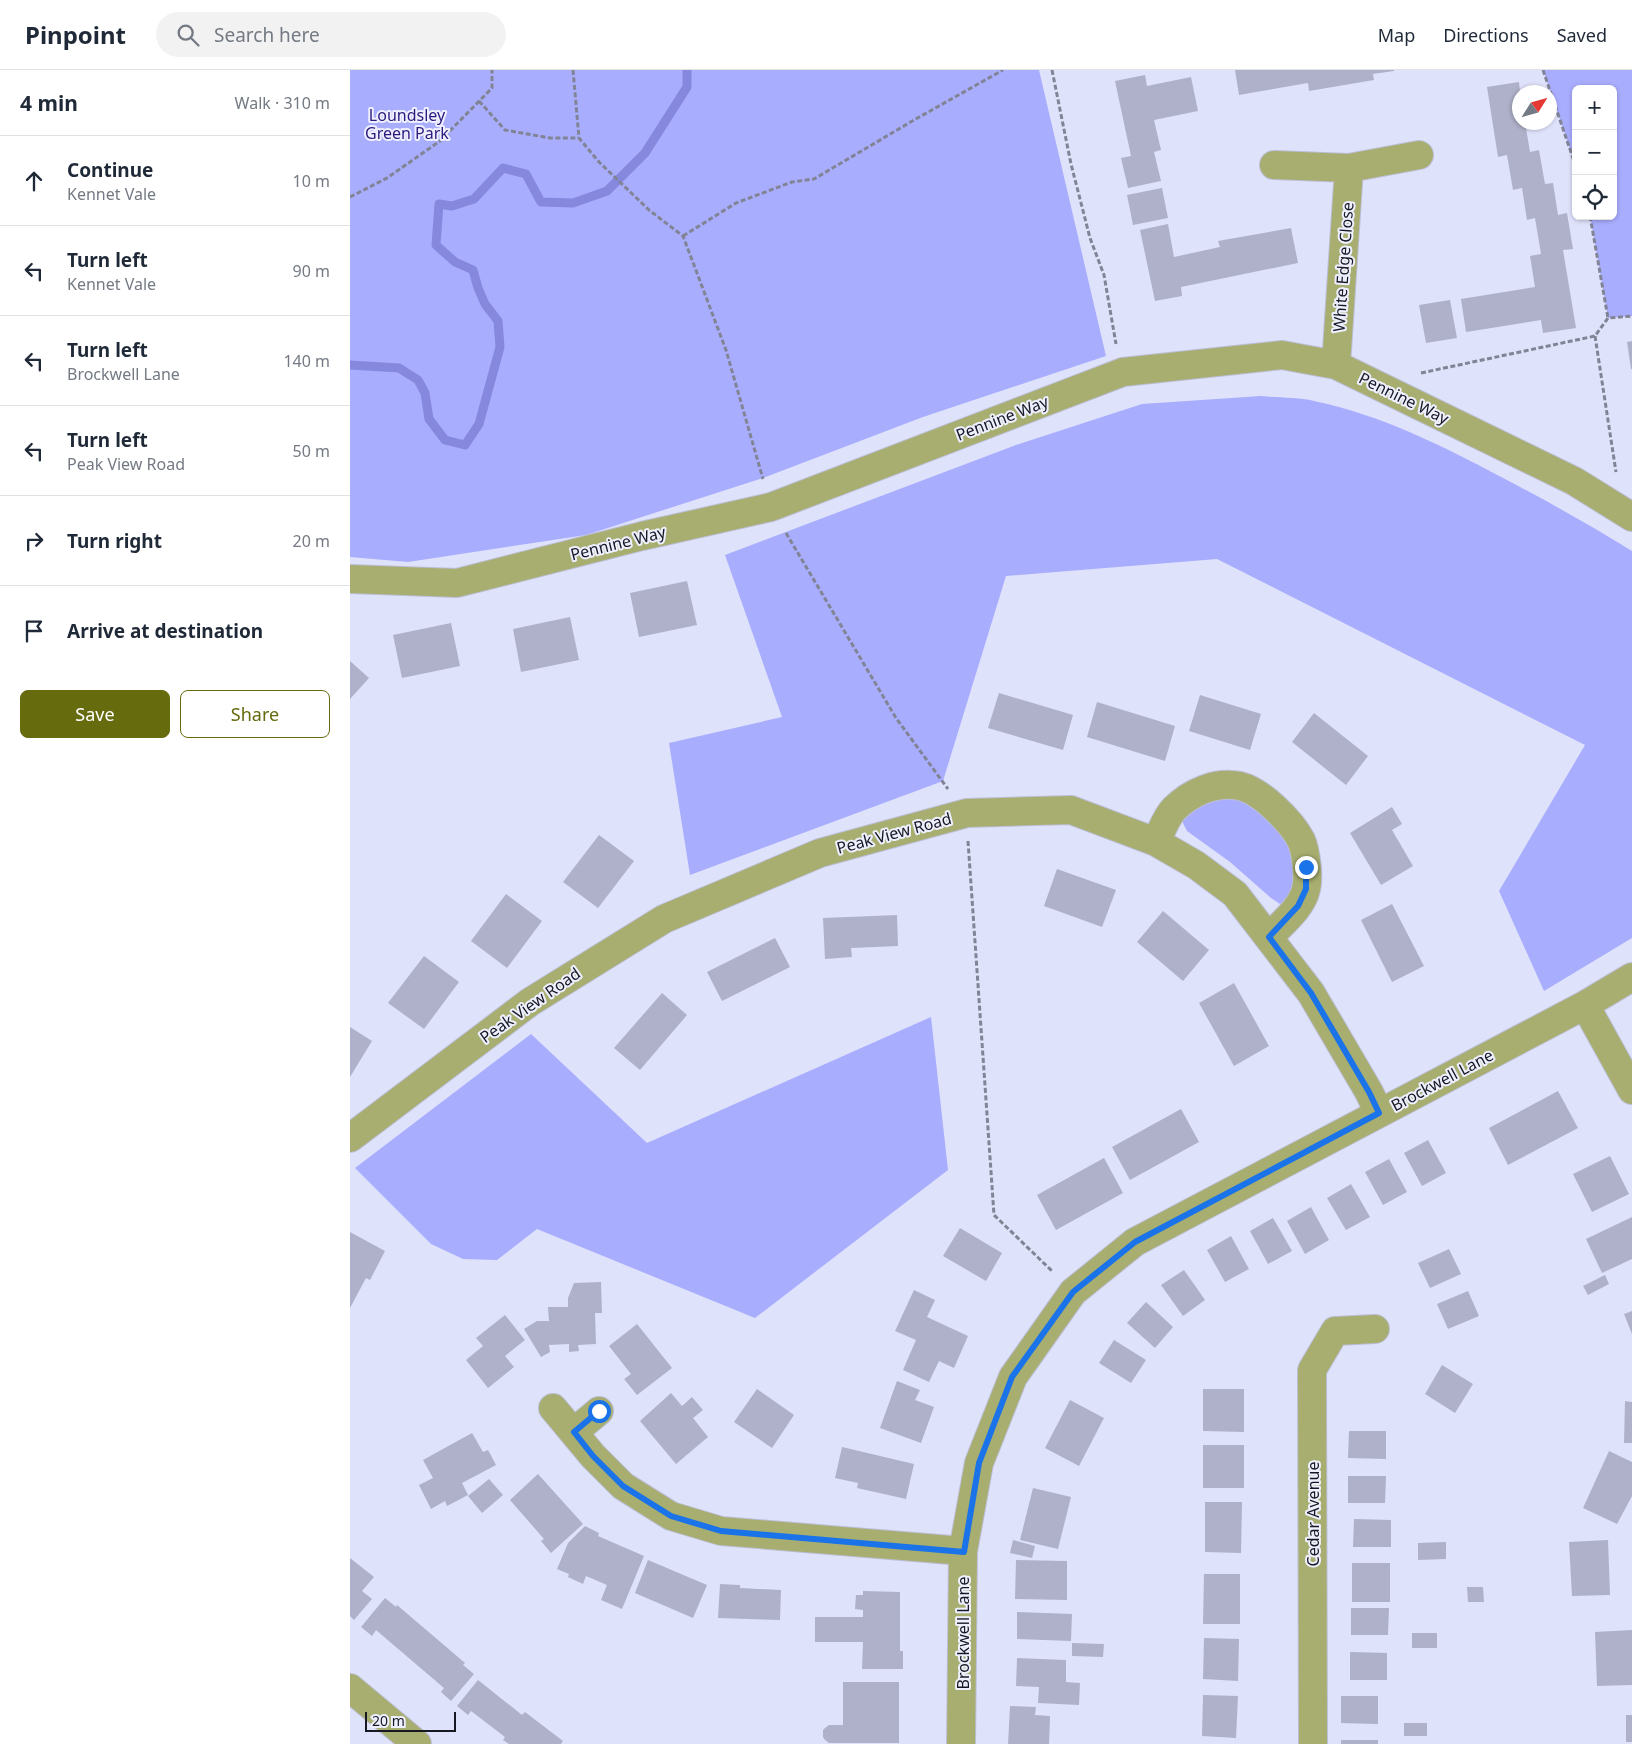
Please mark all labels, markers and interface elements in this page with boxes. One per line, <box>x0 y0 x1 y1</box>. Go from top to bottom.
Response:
search box <box>156 12 506 57</box>
text: Pinpoint <box>25 18 126 51</box>
icon: search <box>174 21 202 49</box>
text: Search here <box>214 22 320 48</box>
text: Map <box>1378 23 1415 47</box>
text: Directions <box>1443 23 1529 47</box>
text: Saved <box>1557 23 1607 47</box>
north arrow <box>1512 85 1557 130</box>
map controls <box>1572 85 1617 220</box>
button: + <box>1572 85 1617 130</box>
text: 4 min <box>20 89 78 117</box>
text: Walk · 310 m <box>235 92 330 114</box>
park label: Loundsley Green Park <box>365 104 449 144</box>
button: − <box>1572 130 1617 175</box>
text: Continue <box>67 157 153 183</box>
icon: ahead <box>20 167 48 195</box>
text: 10 m <box>293 170 330 192</box>
button: locate <box>1572 175 1617 220</box>
text: Kennet Vale <box>67 183 156 205</box>
street label: White Edge Close <box>1327 201 1359 333</box>
text: Turn left <box>67 247 148 273</box>
icon: left <box>20 257 48 285</box>
text: 90 m <box>293 260 330 282</box>
text: Kennet Vale <box>67 273 156 295</box>
text: Turn left <box>67 337 148 363</box>
icon: left <box>20 347 48 375</box>
text: 140 m <box>283 350 330 372</box>
text: Brockwell Lane <box>67 363 180 385</box>
street label: Pennine Way <box>1355 367 1453 430</box>
street label: Pennine Way <box>953 390 1052 446</box>
text: Turn left <box>67 427 148 453</box>
icon: left <box>20 437 48 465</box>
text: 50 m <box>293 440 330 462</box>
text: Peak View Road <box>67 453 185 475</box>
street label: Pennine Way <box>568 520 669 565</box>
icon: right <box>20 527 48 555</box>
text: Turn right <box>67 528 162 554</box>
text: 20 m <box>293 530 330 552</box>
icon: arrive <box>20 617 48 645</box>
text: Arrive at destination <box>67 618 263 644</box>
button: Save <box>20 690 170 738</box>
button: Share <box>180 690 330 738</box>
street label: Peak View Road <box>834 807 954 859</box>
route end <box>1295 856 1318 879</box>
street label: Peak View Road <box>475 962 585 1048</box>
street label: Brockwell Lane <box>1387 1044 1497 1116</box>
route start <box>588 1400 611 1423</box>
street label: Cedar Avenue <box>1302 1462 1324 1566</box>
street label: Brockwell Lane <box>952 1577 974 1689</box>
scale bar <box>365 1709 456 1732</box>
text: 20 m <box>372 1711 405 1730</box>

